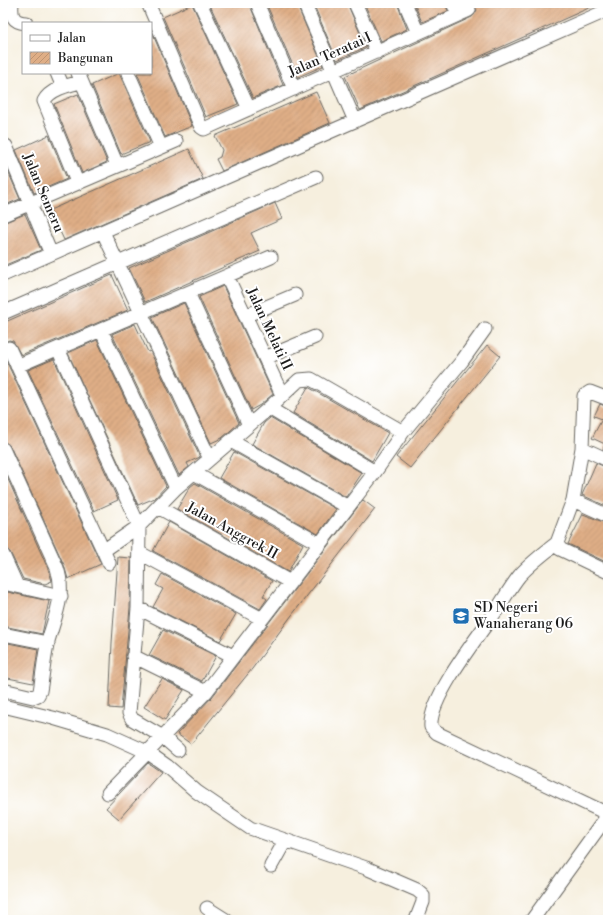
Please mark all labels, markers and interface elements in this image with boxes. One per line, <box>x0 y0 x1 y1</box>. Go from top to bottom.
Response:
legend <box>22 22 152 74</box>
street label: Jalan Teratai I <box>285 28 375 82</box>
text: Jalan <box>57 31 86 46</box>
text: Bangunan <box>57 51 113 66</box>
street label: Jalan Semeru <box>18 150 68 235</box>
street label: Jalan Melati II <box>242 284 296 374</box>
street label: Jalan Anggrek II <box>182 498 282 564</box>
place label: SD Negeri Wanaherang 06 <box>473 599 574 633</box>
school or university icon: SD Negeri Wanaherang 06 <box>451 606 471 626</box>

